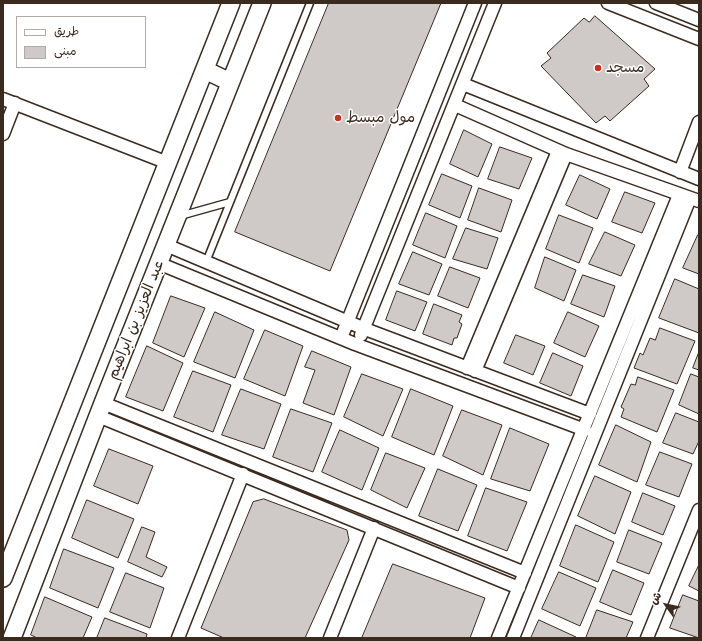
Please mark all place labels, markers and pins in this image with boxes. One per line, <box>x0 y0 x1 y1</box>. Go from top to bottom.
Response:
place label: مسجد <box>606 59 645 77</box>
marker: مسجد <box>593 63 603 73</box>
place label: مول مبسط <box>346 109 415 127</box>
marker: مول مبسط <box>333 113 343 123</box>

